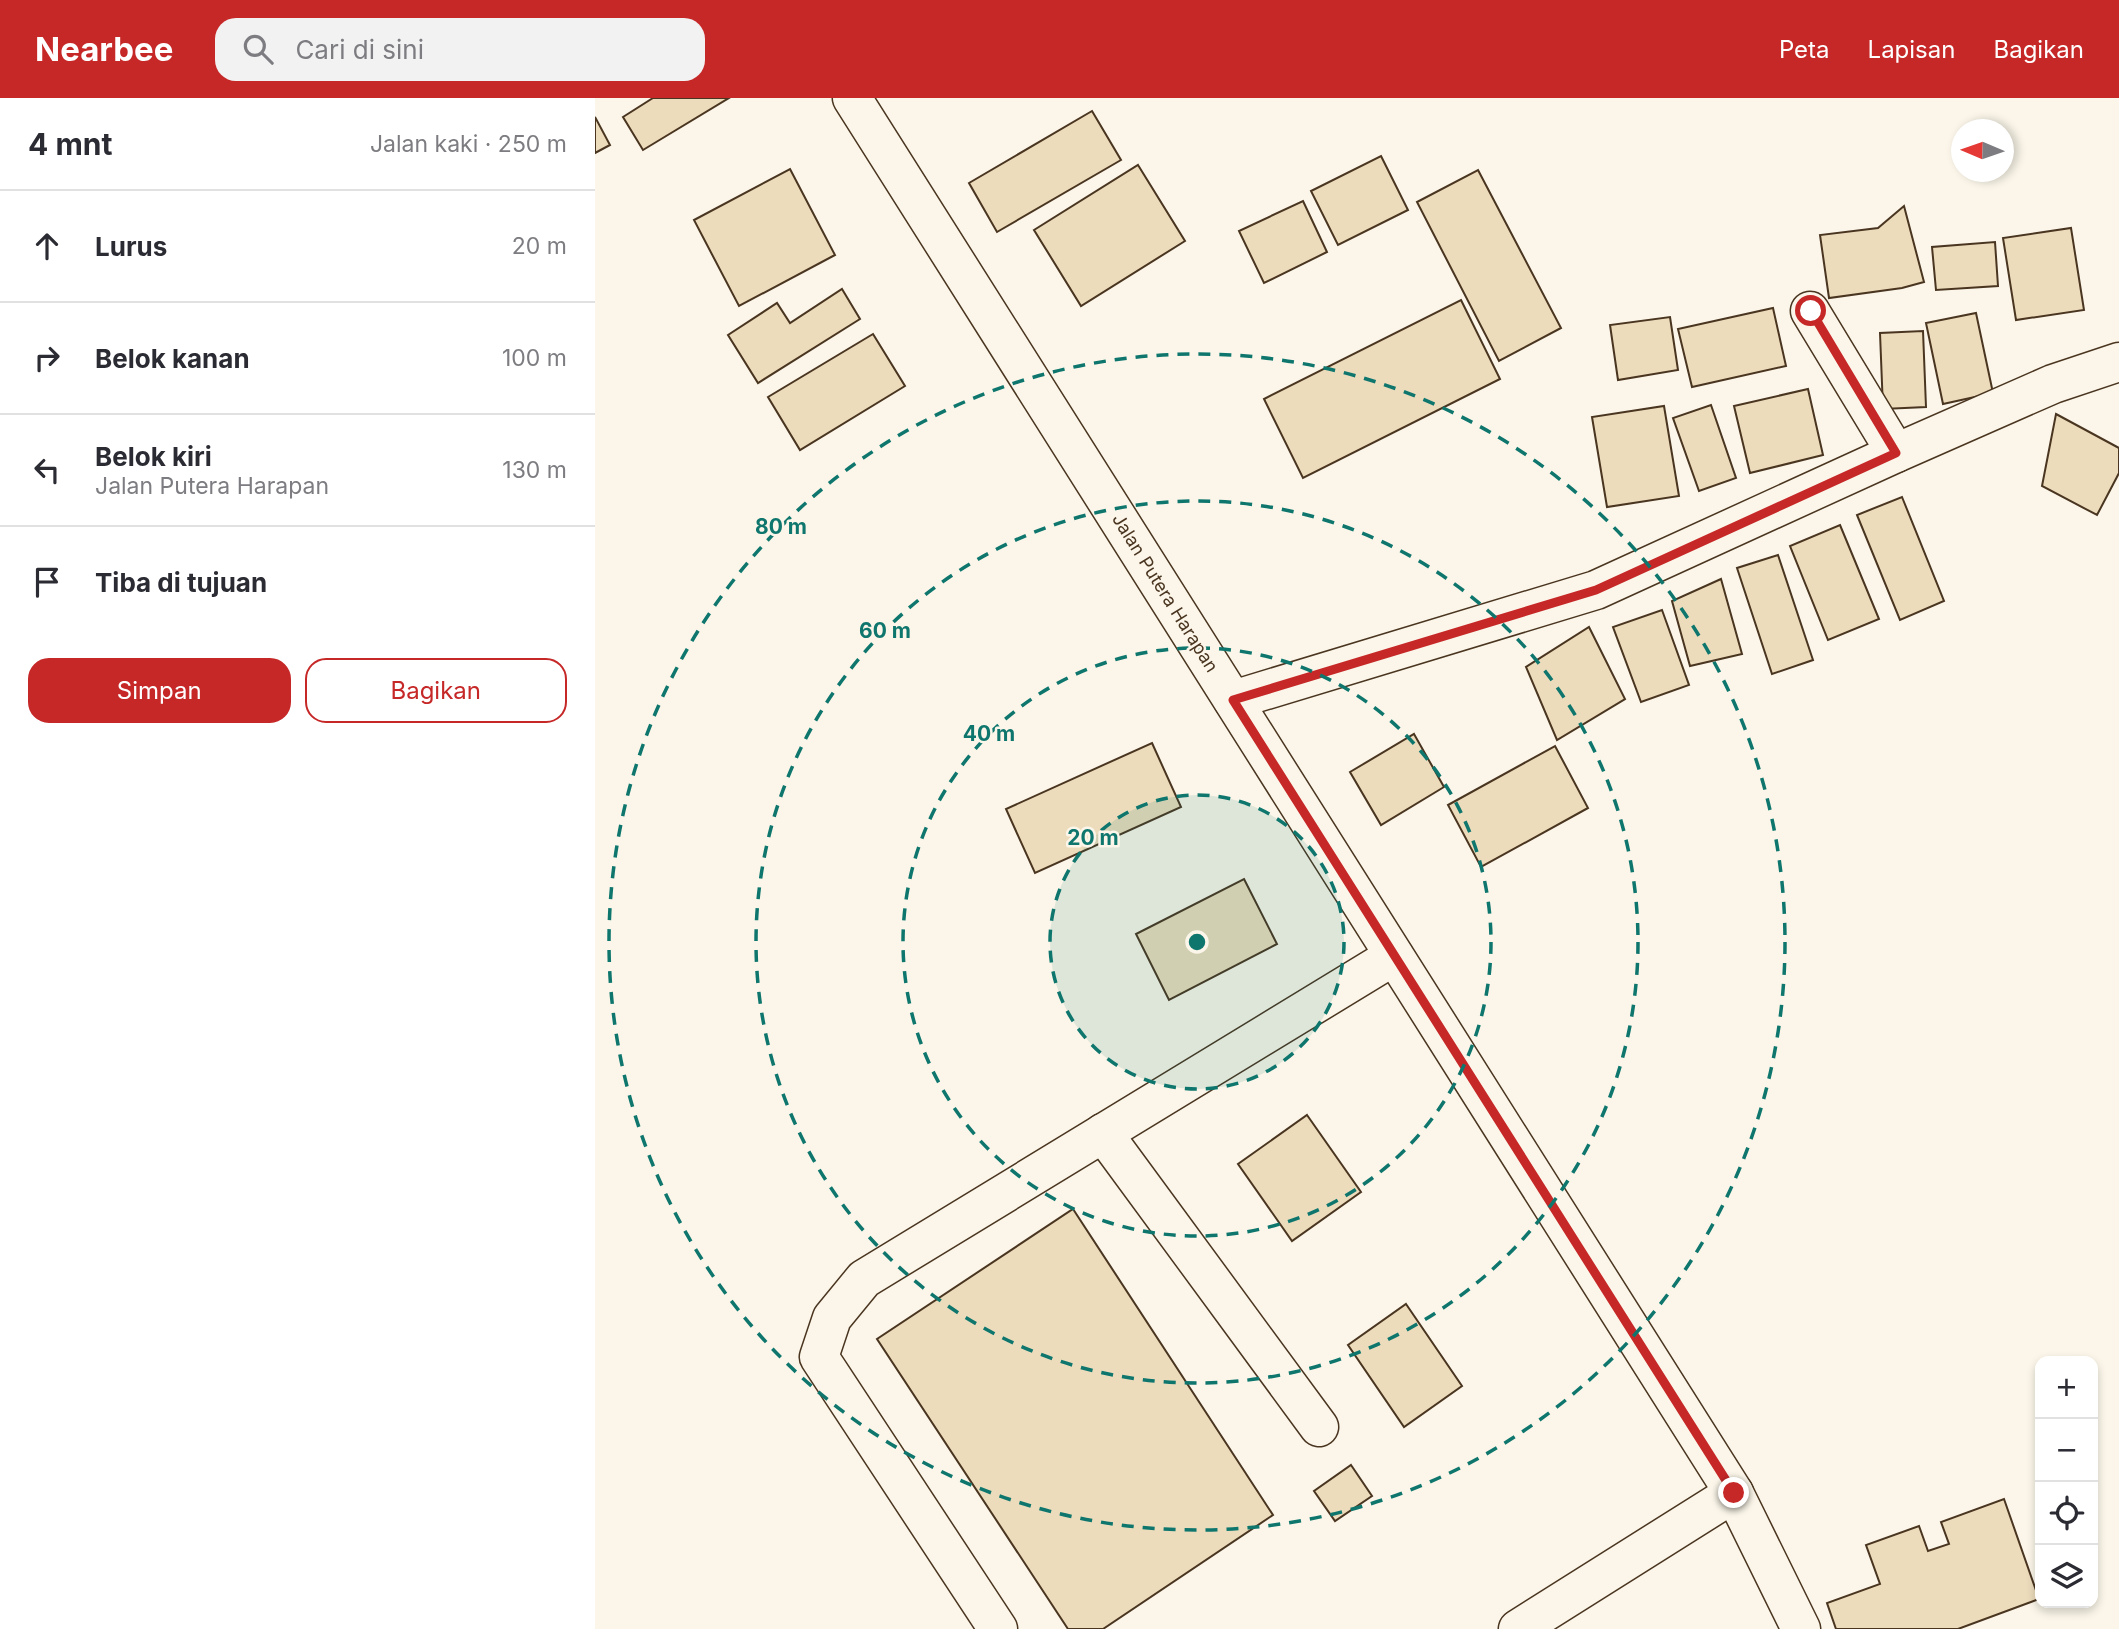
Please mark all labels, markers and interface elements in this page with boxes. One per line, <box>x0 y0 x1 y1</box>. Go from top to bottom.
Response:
search box <box>215 18 705 81</box>
text: Nearbee <box>35 29 173 69</box>
icon: search <box>239 30 277 68</box>
text: Cari di sini <box>295 34 424 65</box>
text: Peta <box>1779 35 1830 64</box>
text: Lapisan <box>1868 35 1955 64</box>
text: Bagikan <box>1993 35 2084 64</box>
north arrow <box>1951 119 2014 182</box>
text: 4 mnt <box>28 126 112 162</box>
text: Jalan kaki · 250 m <box>370 130 567 158</box>
icon: ahead <box>28 227 66 265</box>
text: Lurus <box>95 231 167 262</box>
text: 20 m <box>512 232 567 260</box>
route start <box>1795 295 1826 326</box>
icon: right <box>28 339 66 377</box>
text: Belok kanan <box>95 343 250 374</box>
text: 100 m <box>502 344 567 372</box>
text: Belok kiri <box>95 441 212 472</box>
icon: left <box>28 451 66 489</box>
text: 130 m <box>502 456 567 484</box>
text: Jalan Putera Harapan <box>95 472 329 500</box>
street label: Jalan Putera Harapan <box>1108 510 1223 676</box>
text: 80 m <box>755 514 807 539</box>
icon: arrive <box>28 563 66 601</box>
text: Tiba di tujuan <box>95 567 267 598</box>
text: 60 m <box>859 618 911 643</box>
button: Simpan <box>28 658 291 723</box>
button: Bagikan <box>305 658 567 723</box>
text: 40 m <box>963 721 1015 746</box>
text: 20 m <box>1067 825 1119 850</box>
centre of rings <box>1185 930 1209 954</box>
map controls <box>2035 1356 2098 1608</box>
button: + <box>2035 1356 2098 1419</box>
button: − <box>2035 1419 2098 1482</box>
route end <box>1718 1477 1749 1508</box>
button: locate <box>2035 1482 2098 1545</box>
button: layers <box>2035 1545 2098 1608</box>

